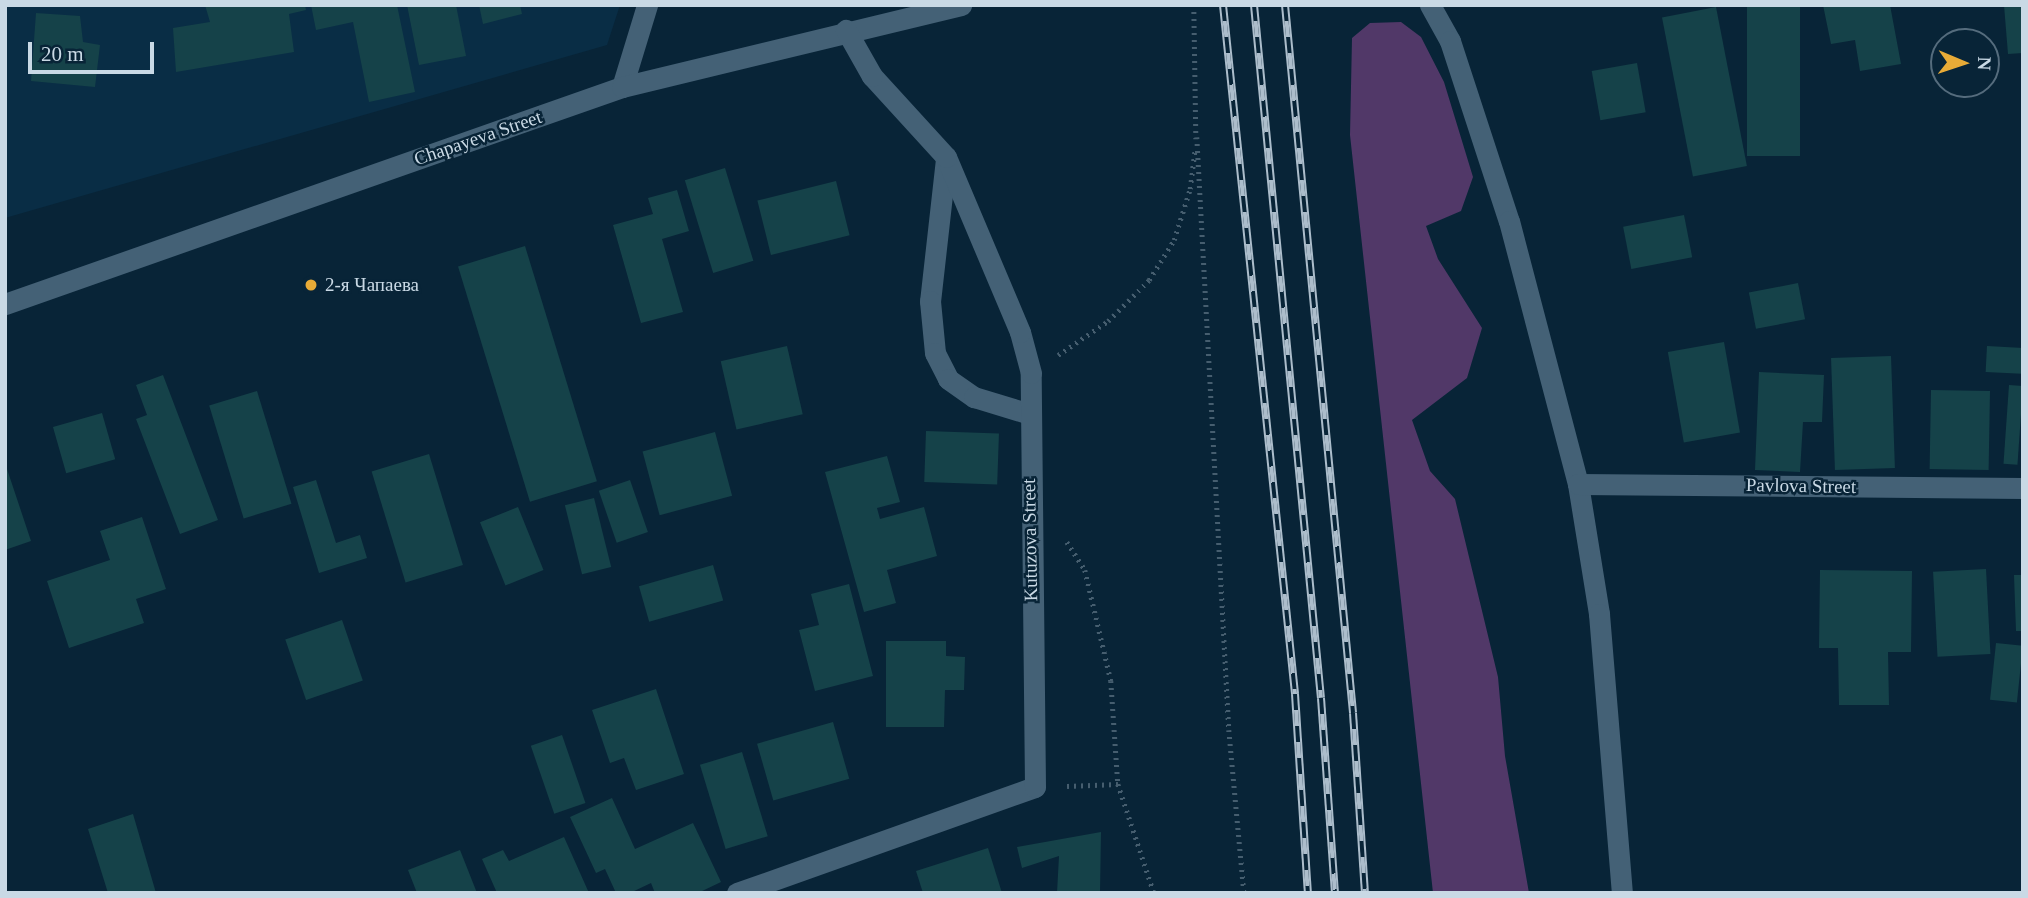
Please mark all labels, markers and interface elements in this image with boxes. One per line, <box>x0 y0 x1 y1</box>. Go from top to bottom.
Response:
scale bar <box>32 28 158 72</box>
north arrow <box>1930 28 2000 98</box>
text: 20 m <box>41 42 84 66</box>
text: N <box>1974 56 1995 71</box>
street label: Chapayeva Street <box>411 105 545 171</box>
place label: 2-я Чапаева <box>325 274 419 296</box>
marker: 2-я Чапаева <box>303 277 319 293</box>
street label: Pavlova Street <box>1746 474 1856 498</box>
street label: Kutuzova Street <box>1018 478 1042 602</box>

